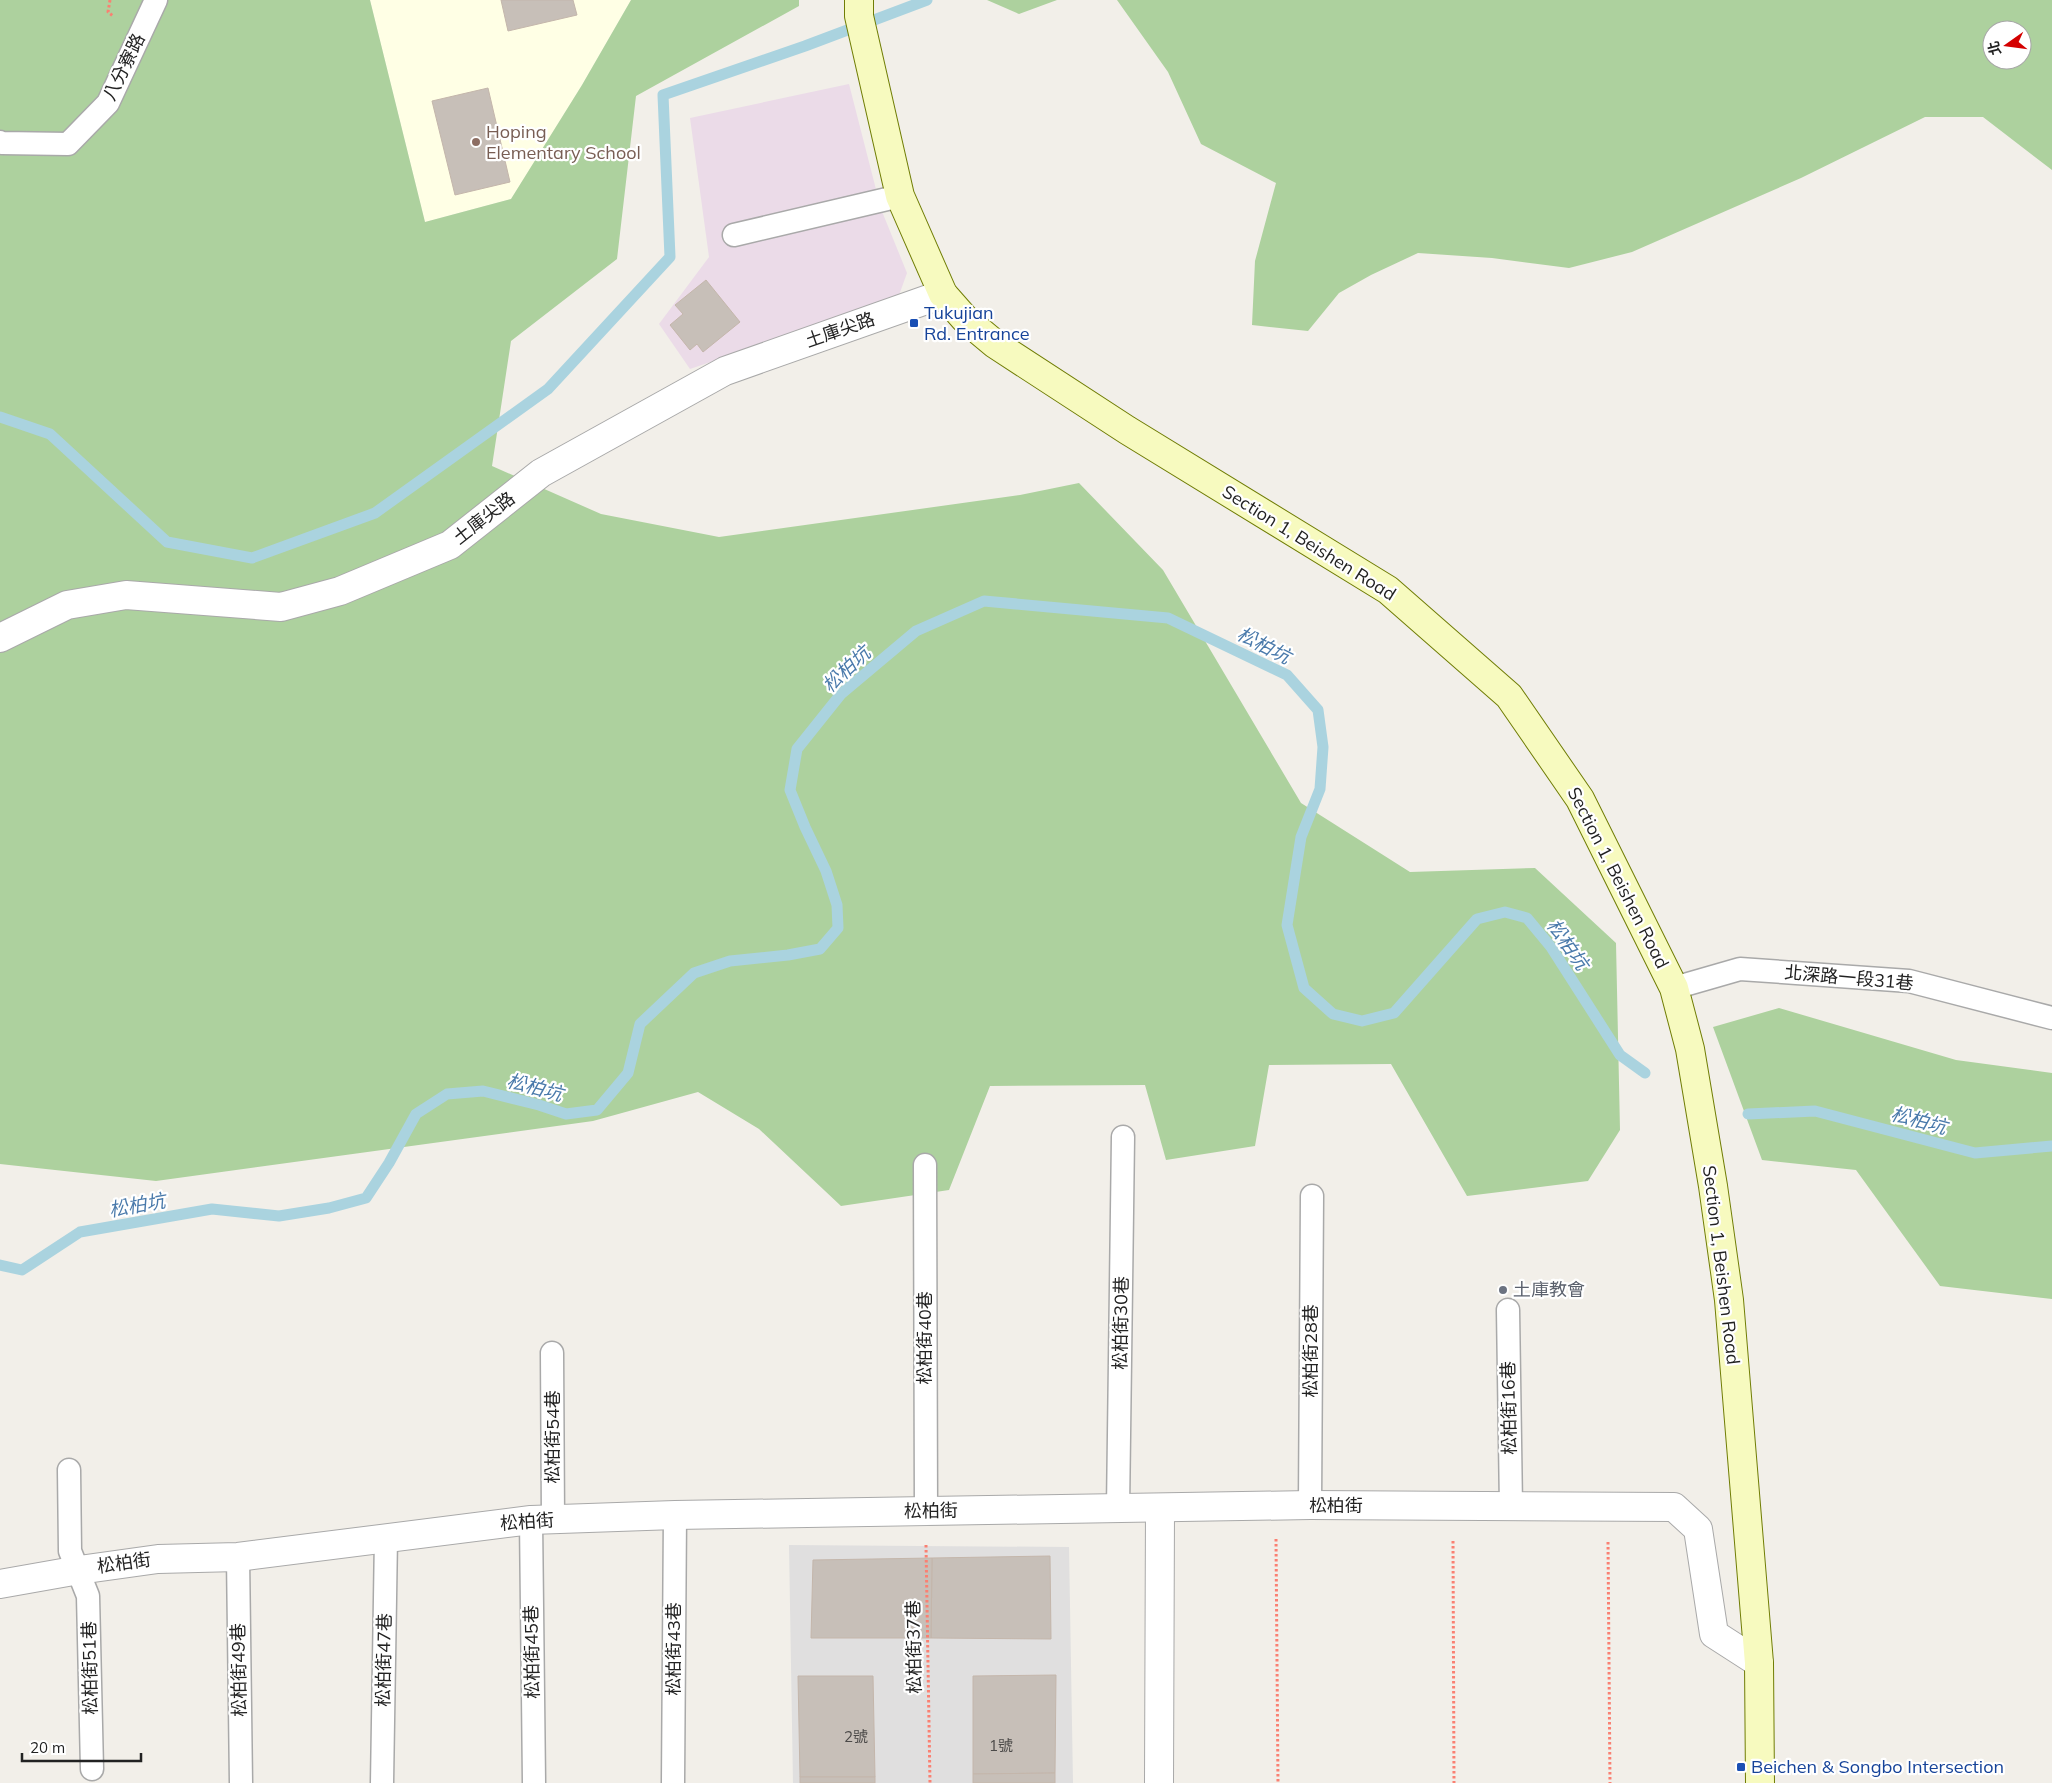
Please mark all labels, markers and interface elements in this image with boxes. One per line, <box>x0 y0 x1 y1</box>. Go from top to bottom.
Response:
north arrow <box>1982 20 2032 70</box>
street label: 八分寮路 <box>97 29 150 104</box>
text: 北 <box>1984 39 2005 57</box>
place label: Hoping Elementary School <box>486 120 641 164</box>
marker: Hoping Elementary School <box>470 136 482 148</box>
place label: Tukujian Rd. Entrance <box>924 301 1030 345</box>
street label: 土庫尖路 <box>802 307 878 352</box>
marker: Tukujian Rd. Entrance <box>908 317 920 329</box>
street label: Section 1, Beishen Road <box>1218 480 1400 605</box>
street label: 土庫尖路 <box>448 486 519 549</box>
water label: 松柏坑 <box>1233 621 1298 670</box>
water label: 松柏坑 <box>817 639 877 697</box>
street label: Section 1, Beishen Road <box>1563 783 1674 972</box>
water label: 松柏坑 <box>1542 914 1596 977</box>
street label: 北深路一段31巷 <box>1783 960 1915 995</box>
water label: 松柏坑 <box>504 1068 569 1107</box>
water label: 松柏坑 <box>1888 1101 1953 1140</box>
street label: Section 1, Beishen Road <box>1698 1164 1745 1366</box>
water label: 松柏坑 <box>107 1188 170 1222</box>
street label: 松柏街30巷 <box>1108 1276 1133 1370</box>
place label: 土庫教會 <box>1513 1278 1585 1301</box>
marker: 土庫教會 <box>1497 1284 1509 1296</box>
street label: 松柏街40巷 <box>913 1291 936 1385</box>
street label: 松柏街28巷 <box>1299 1304 1322 1398</box>
street label: 松柏街16巷 <box>1496 1361 1521 1455</box>
street label: 松柏街54巷 <box>541 1390 564 1484</box>
street label: 松柏街 <box>1309 1494 1363 1517</box>
street label: 松柏街 <box>904 1499 958 1522</box>
street label: 松柏街 <box>499 1508 555 1535</box>
street label: 松柏街 <box>96 1547 152 1578</box>
street label: 松柏街37巷 <box>901 1600 926 1694</box>
street label: 松柏街43巷 <box>662 1602 685 1696</box>
street label: 松柏街45巷 <box>519 1605 544 1699</box>
street label: 松柏街47巷 <box>371 1613 396 1707</box>
street label: 松柏街51巷 <box>77 1621 102 1715</box>
street label: 松柏街49巷 <box>226 1623 251 1717</box>
house number: 2號 <box>844 1727 868 1746</box>
scale bar <box>22 1730 141 1762</box>
house number: 1號 <box>989 1736 1013 1755</box>
text: 20 m <box>30 1738 65 1757</box>
place label: Beichen & Songbo Intersection <box>1751 1755 2004 1778</box>
marker: Beichen & Songbo Intersection <box>1735 1761 1747 1773</box>

